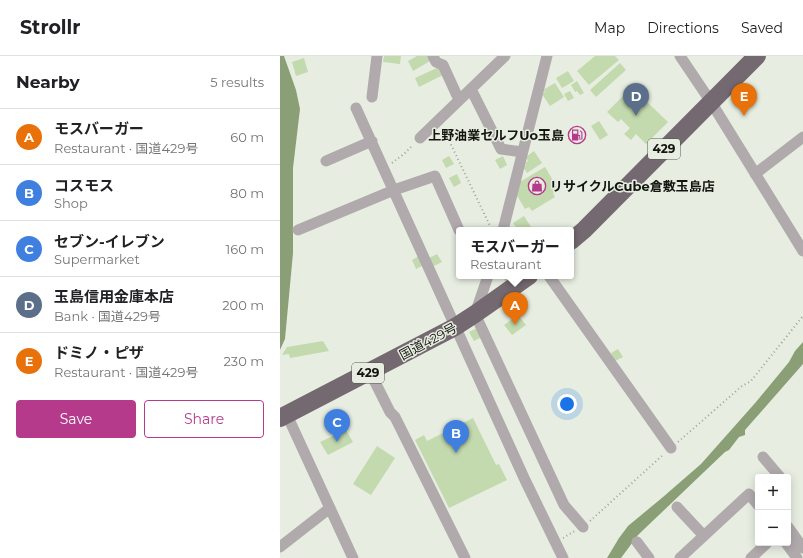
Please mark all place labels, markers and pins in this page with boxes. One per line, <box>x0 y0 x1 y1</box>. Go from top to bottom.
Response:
pin: D <box>623 83 649 116</box>
pin: E <box>731 83 757 116</box>
fuel station icon: 上野油業セルフUo玉島 <box>567 125 587 145</box>
place label: 上野油業セルフUo玉島 <box>428 127 564 143</box>
shop icon: リサイクルCube倉敷玉島店 <box>527 176 547 196</box>
place label: リサイクルCube倉敷玉島店 <box>550 178 715 194</box>
pin: A <box>502 292 528 325</box>
pin: C <box>324 409 350 442</box>
pin: B <box>443 420 469 453</box>

